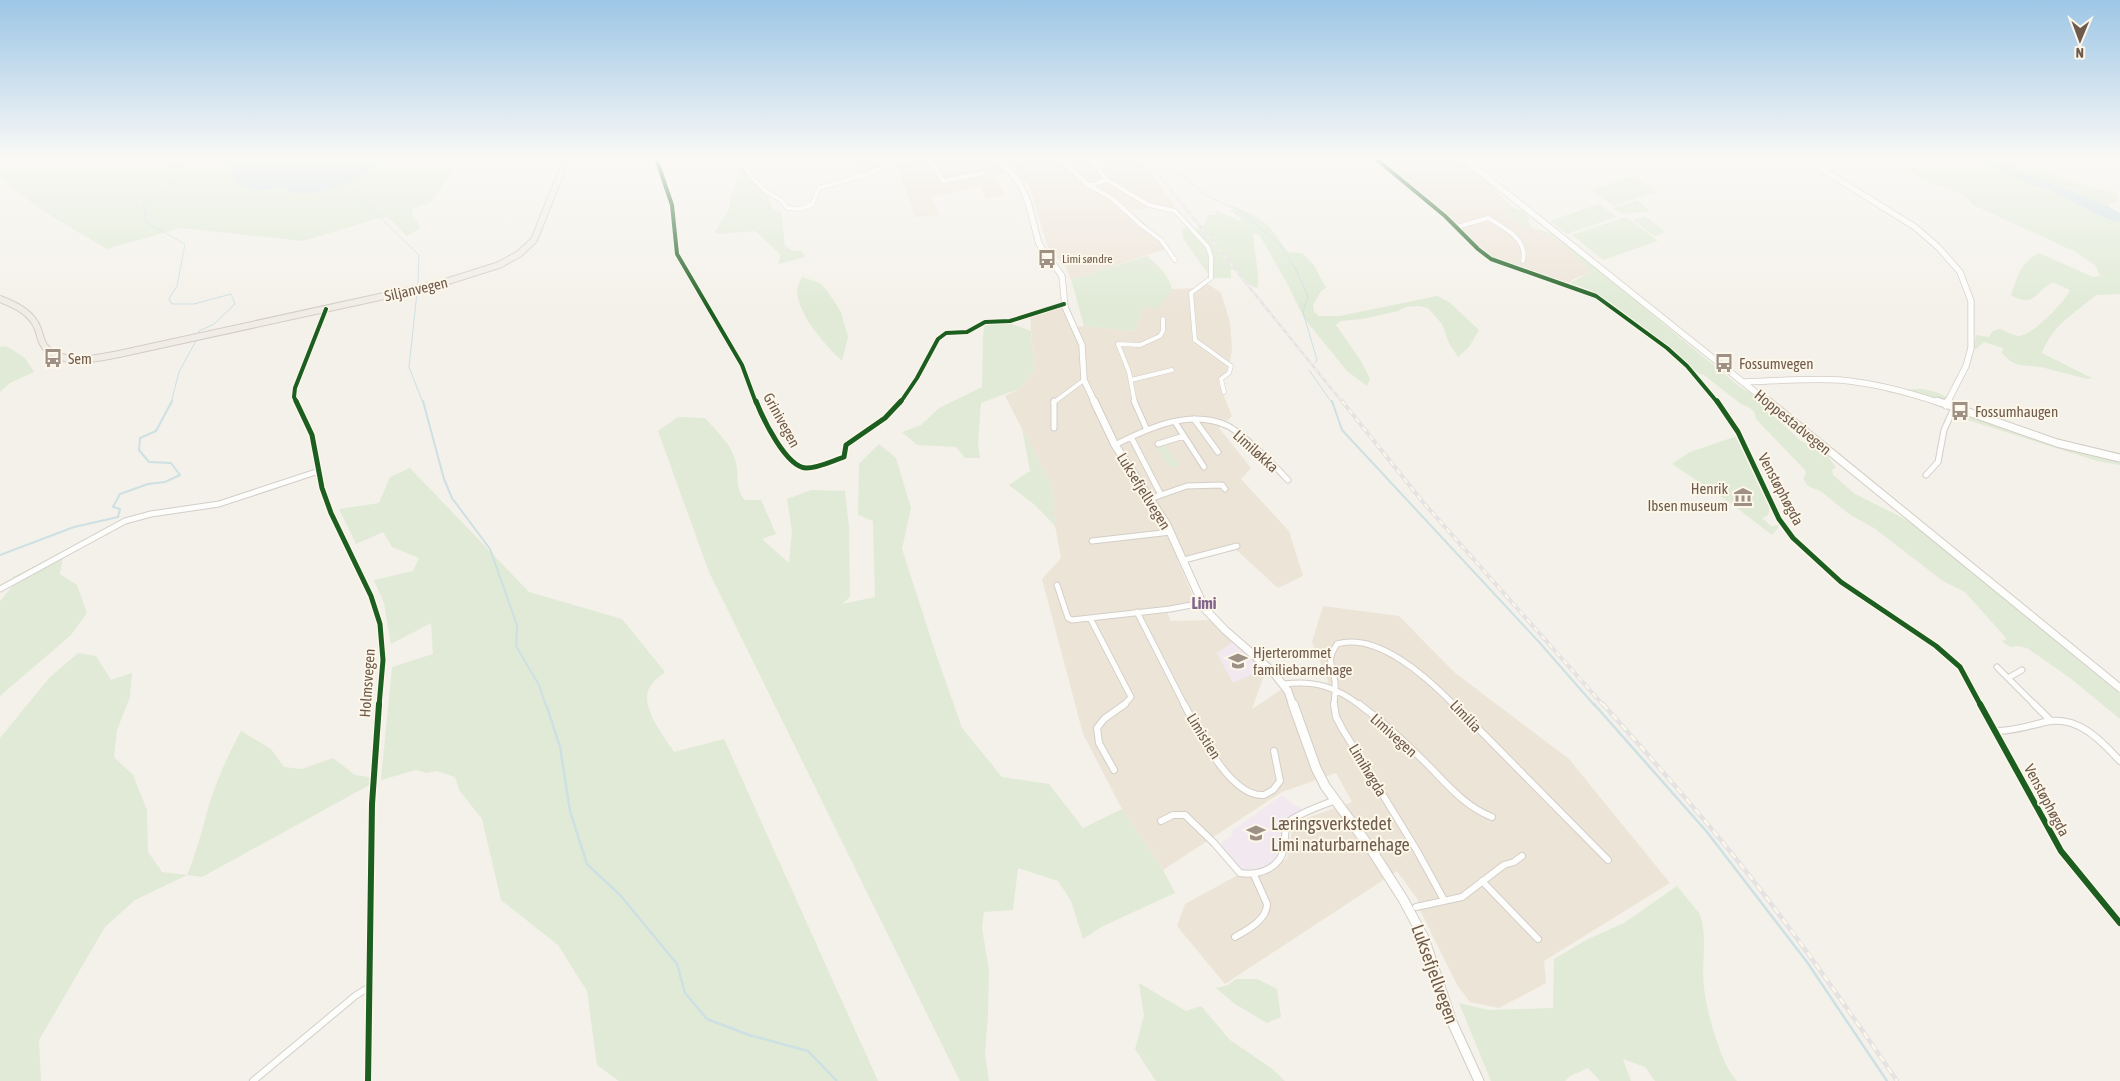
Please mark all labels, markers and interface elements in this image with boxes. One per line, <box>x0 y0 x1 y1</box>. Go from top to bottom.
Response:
north arrow <box>2055 15 2105 65</box>
text: N <box>2076 45 2084 61</box>
bus stop icon: Limi søndre <box>1036 248 1058 270</box>
place label: Limi søndre <box>1062 252 1113 266</box>
street label: Siljanvegen <box>383 273 449 305</box>
bus stop icon: Sem <box>42 347 64 369</box>
place label: Sem <box>68 350 92 367</box>
bus stop icon: Fossumvegen <box>1713 352 1735 374</box>
place label: Fossumvegen <box>1739 355 1814 372</box>
street label: Hoppestadvegen <box>1751 386 1835 458</box>
street label: Grinivegen <box>760 390 804 450</box>
bus stop icon: Fossumhaugen <box>1949 400 1971 422</box>
place label: Fossumhaugen <box>1975 403 2058 420</box>
street label: Limiløkka <box>1230 426 1282 476</box>
street label: Luksefjellvegen <box>1114 450 1174 532</box>
street label: Venstøphøgda <box>1755 450 1807 528</box>
place label: Henrik Ibsen museum <box>1647 480 1728 514</box>
museum icon: Henrik Ibsen museum <box>1732 486 1754 508</box>
district label: Limi <box>1191 594 1217 612</box>
place label: Hjerterommet familiebarnehage <box>1253 644 1353 678</box>
street label: Holmsvegen <box>356 648 378 718</box>
school or university icon: Hjerterommet familiebarnehage <box>1227 650 1249 672</box>
street label: Limilia <box>1447 696 1485 736</box>
street label: Limistien <box>1183 710 1225 762</box>
street label: Limivegen <box>1367 710 1421 760</box>
street label: Limihøgda <box>1346 741 1390 799</box>
street label: Venstøphøgda <box>2021 761 2073 839</box>
place label: Læringsverkstedet Limi naturbarnehage <box>1271 813 1410 855</box>
school or university icon: Læringsverkstedet Limi naturbarnehage <box>1245 822 1267 844</box>
street label: Luksefjellvegen <box>1407 921 1463 1027</box>

